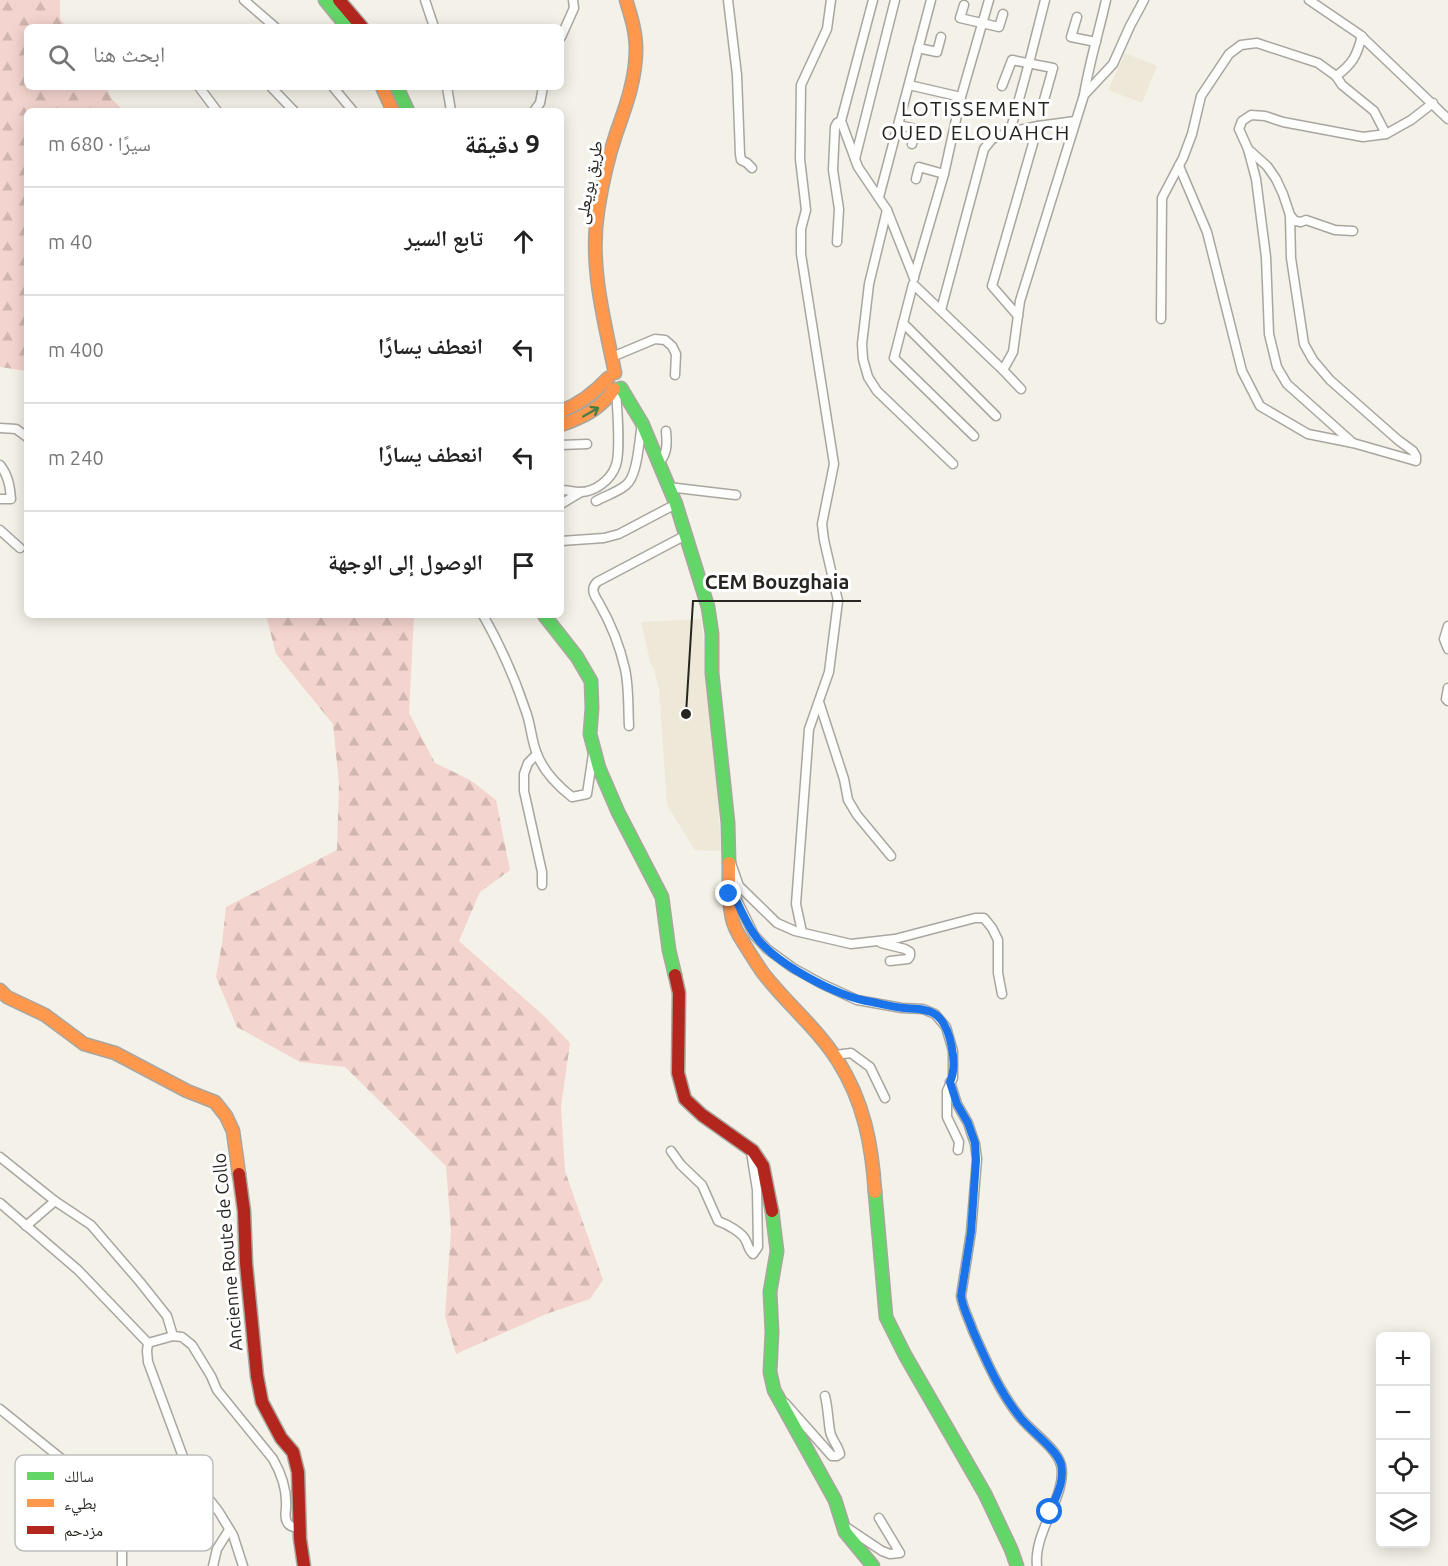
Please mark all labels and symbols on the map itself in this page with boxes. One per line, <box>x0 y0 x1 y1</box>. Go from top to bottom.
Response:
district label: LOTISSEMENT OUED ELOUAHCH <box>881 96 1071 144</box>
street label: طريق بويعلى <box>570 138 608 226</box>
one-way arrow <box>582 405 599 417</box>
callout: CEM Bouzghaia <box>693 563 861 601</box>
text: CEM Bouzghaia <box>705 570 849 593</box>
route end <box>715 880 741 906</box>
street label: Ancienne Route de Collo <box>208 1152 246 1352</box>
legend <box>15 1455 213 1551</box>
text: سالك <box>64 1467 94 1485</box>
text: بطيء <box>64 1494 96 1516</box>
route start <box>1036 1498 1062 1524</box>
text: مزدحم <box>64 1521 103 1541</box>

